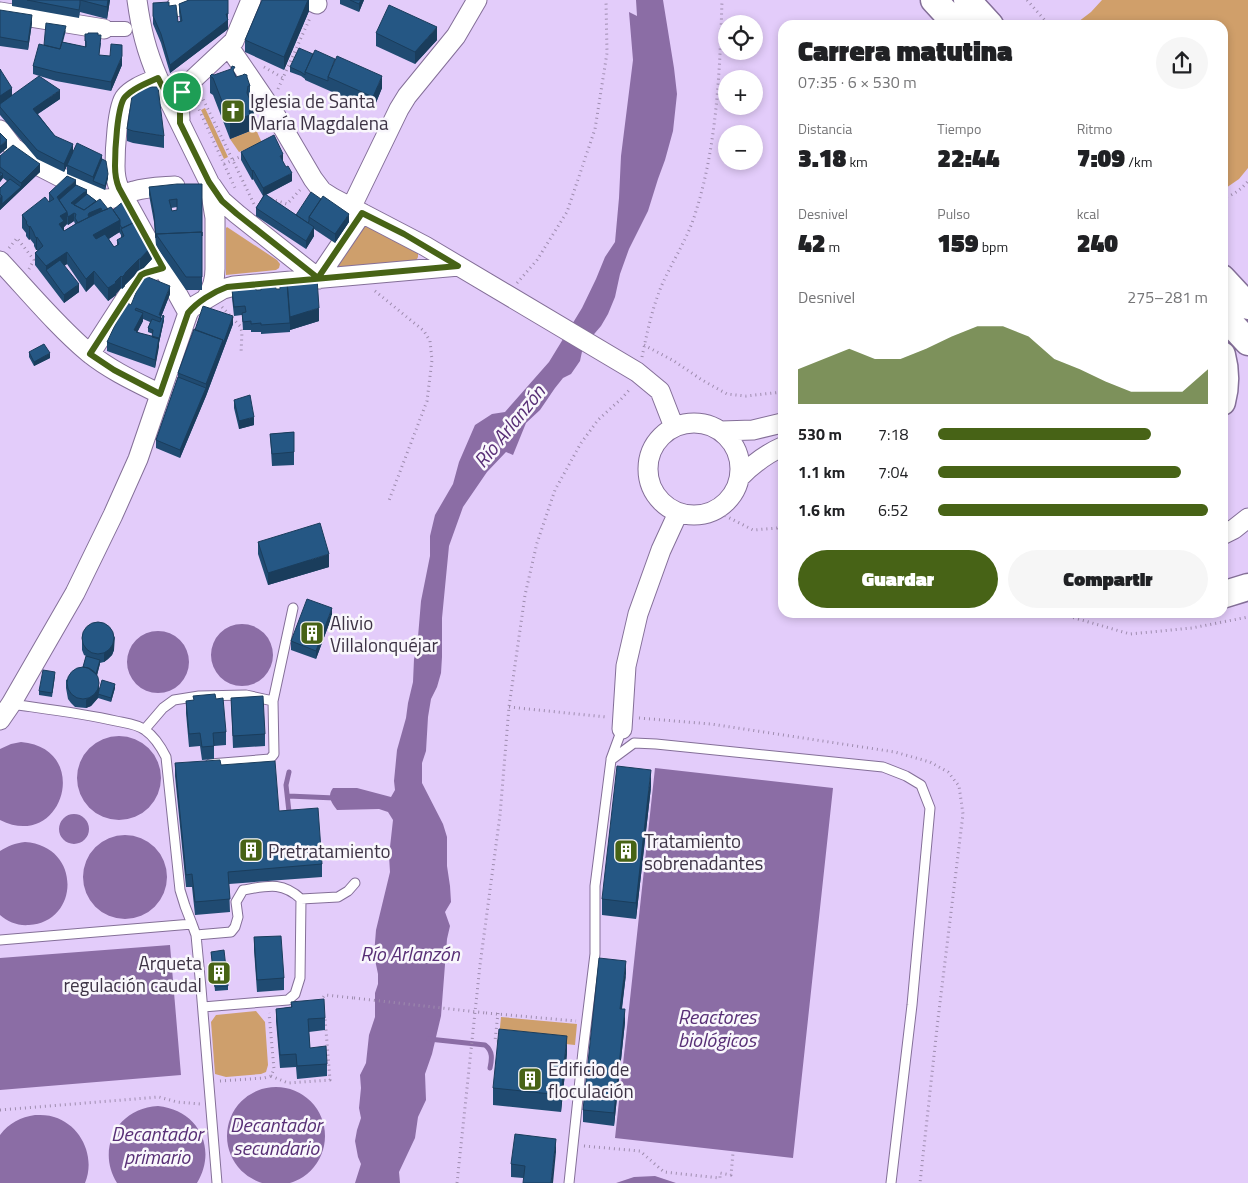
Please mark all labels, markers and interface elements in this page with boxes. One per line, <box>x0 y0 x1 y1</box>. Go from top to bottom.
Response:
map controls <box>718 15 763 170</box>
button: locate <box>718 15 763 60</box>
text: Carrera matutina <box>798 29 1013 72</box>
button: share <box>1156 37 1208 89</box>
button: + <box>718 70 763 115</box>
text: 07:35 · 6 × 530 m <box>798 70 917 94</box>
pin <box>161 71 203 113</box>
icon: arrive <box>168 78 196 106</box>
place label: Iglesia de Santa María Magdalena <box>250 86 389 137</box>
church icon: Iglesia de Santa María Magdalena <box>220 98 246 124</box>
text: Distancia <box>798 118 852 139</box>
text: Tiempo <box>937 118 981 139</box>
text: Ritmo <box>1077 118 1112 139</box>
button: − <box>718 125 763 170</box>
text: 3.18 <box>798 139 846 177</box>
text: 22:44 <box>937 139 1000 177</box>
text: 7:09 <box>1077 139 1125 177</box>
text: km <box>846 151 868 172</box>
text: /km <box>1125 151 1152 172</box>
text: Desnivel <box>798 203 848 224</box>
text: Pulso <box>937 203 970 224</box>
text: kcal <box>1077 203 1100 224</box>
text: 42 <box>798 224 826 262</box>
text: 159 <box>937 224 979 262</box>
text: 240 <box>1077 224 1118 262</box>
text: m <box>826 236 840 257</box>
text: bpm <box>979 236 1008 257</box>
text: Desnivel <box>798 285 855 309</box>
text: 275–281 m <box>1127 285 1208 309</box>
water label: Río Arlanzón <box>466 377 553 474</box>
text: 530 m <box>798 422 842 446</box>
text: 7:18 <box>878 422 908 446</box>
text: 1.1 km <box>798 460 845 484</box>
text: 7:04 <box>878 460 908 484</box>
text: 1.6 km <box>798 498 845 522</box>
text: 6:52 <box>878 498 908 522</box>
button: Guardar <box>798 550 998 608</box>
button: Compartir <box>1008 550 1208 608</box>
place label: Alivio Villalonquéjar <box>330 608 438 659</box>
building icon: Alivio Villalonquéjar <box>299 620 325 646</box>
place label: Tratamiento sobrenadantes <box>644 826 764 877</box>
place label: Pretratamiento <box>268 836 391 865</box>
building icon: Pretratamiento <box>238 837 264 863</box>
building icon: Tratamiento sobrenadantes <box>613 838 639 864</box>
water label: Río Arlanzón <box>360 938 461 969</box>
place label: Arqueta regulación caudal <box>64 948 202 999</box>
building icon: Arqueta regulación caudal <box>206 960 232 986</box>
water label: Reactores biológicos <box>678 1001 758 1055</box>
place label: Edificio de floculación <box>548 1054 634 1105</box>
building icon: Edificio de floculación <box>517 1066 543 1092</box>
water label: Decantador secundario <box>230 1109 325 1163</box>
water label: Decantador primario <box>111 1118 206 1172</box>

